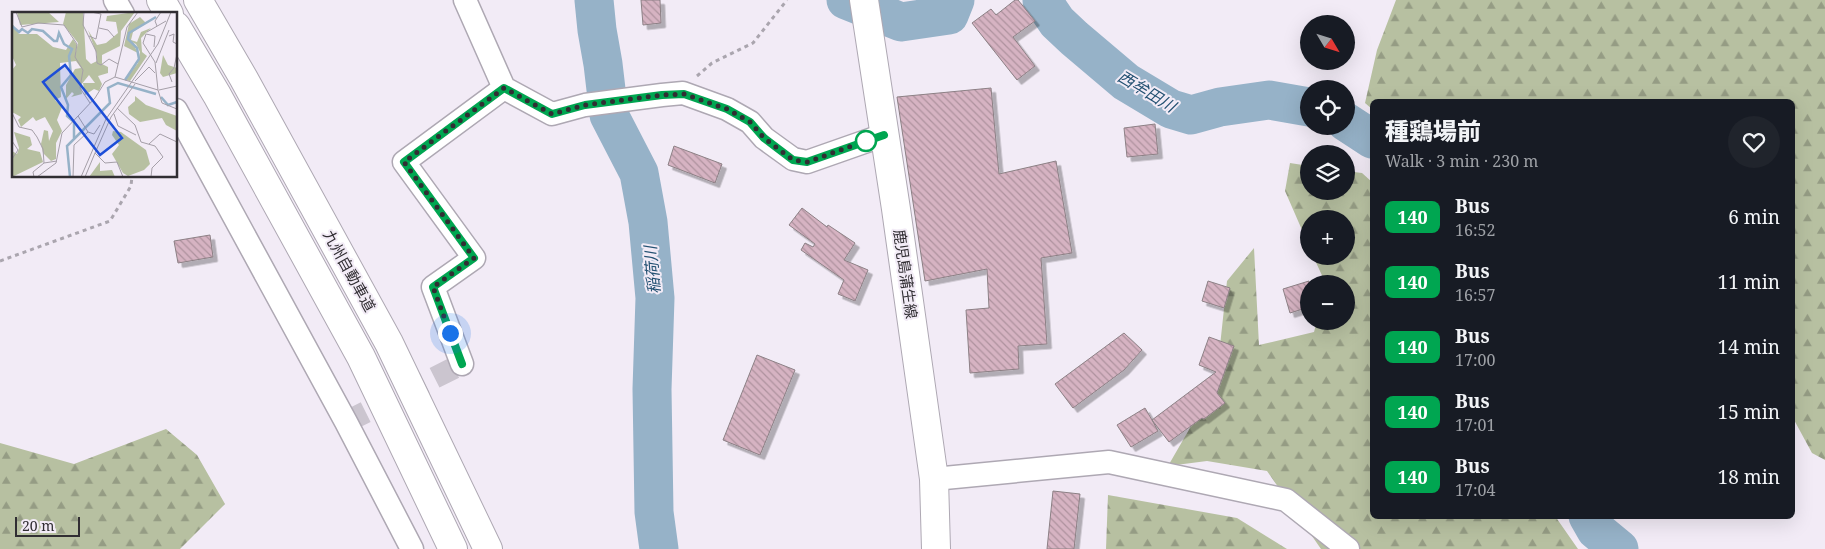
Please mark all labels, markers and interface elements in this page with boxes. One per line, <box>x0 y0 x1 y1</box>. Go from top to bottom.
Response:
inset map <box>12 12 178 178</box>
north arrow <box>1300 15 1355 70</box>
map controls <box>1300 15 1355 330</box>
water label: 西牟田川 <box>1114 65 1182 118</box>
button: locate <box>1300 80 1355 135</box>
text: 種鶏場前 <box>1385 114 1481 147</box>
button: heart <box>1728 116 1780 168</box>
unlabelled marker <box>855 130 877 152</box>
button: layers <box>1300 145 1355 200</box>
text: Walk · 3 min · 230 m <box>1385 150 1538 172</box>
text: Bus <box>1455 193 1490 219</box>
text: 6 min <box>1728 204 1780 230</box>
text: 140 <box>1397 205 1428 229</box>
button: + <box>1300 210 1355 265</box>
text: 16:52 <box>1455 219 1495 241</box>
street label: 九州自動車道 <box>319 226 380 315</box>
street label: 鹿児島蒲生線 <box>890 228 922 320</box>
water label: 稲荷川 <box>639 243 665 295</box>
text: Bus <box>1455 258 1490 284</box>
text: 11 min <box>1718 269 1780 295</box>
text: 140 <box>1397 270 1428 294</box>
button: − <box>1300 275 1355 330</box>
text: 16:57 <box>1455 284 1495 306</box>
your location <box>438 321 463 346</box>
text: Bus <box>1455 323 1490 349</box>
text: 14 min <box>1718 334 1780 360</box>
text: 140 <box>1397 335 1428 359</box>
text: 17:00 <box>1455 349 1495 371</box>
text: Bus <box>1455 388 1490 414</box>
text: 15 min <box>1718 399 1780 425</box>
text: 140 <box>1397 400 1428 424</box>
text: 17:01 <box>1455 414 1495 436</box>
text: Bus <box>1455 453 1490 479</box>
text: 18 min <box>1718 464 1780 490</box>
text: 140 <box>1397 465 1428 489</box>
text: 17:04 <box>1455 479 1495 501</box>
scale bar <box>15 514 80 537</box>
text: 20 m <box>22 516 55 535</box>

